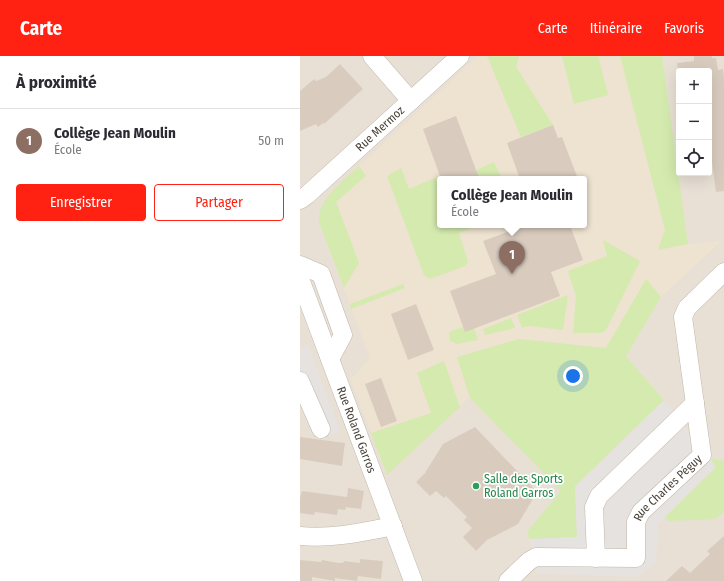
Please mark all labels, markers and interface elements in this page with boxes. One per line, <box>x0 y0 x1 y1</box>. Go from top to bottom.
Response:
text: Carte <box>20 17 62 40</box>
text: Carte <box>538 20 568 37</box>
text: Itinéraire <box>590 20 642 37</box>
text: Favoris <box>664 20 704 37</box>
map controls <box>676 68 712 176</box>
button: + <box>676 68 712 104</box>
text: À proximité <box>16 72 97 93</box>
street label: Rue Mermoz <box>353 103 407 154</box>
button: − <box>676 104 712 140</box>
text: Collège Jean Moulin <box>54 124 176 142</box>
text: 1 <box>26 133 32 148</box>
text: 50 m <box>258 133 284 148</box>
button: locate <box>676 140 712 176</box>
text: École <box>54 142 82 157</box>
popup <box>437 176 587 228</box>
button: Enregistrer <box>16 184 146 221</box>
button: Partager <box>154 184 284 221</box>
text: Collège Jean Moulin <box>451 186 573 204</box>
text: École <box>451 204 479 219</box>
pin: 1 <box>499 241 525 274</box>
your location <box>563 366 583 386</box>
street label: Rue Roland Garros <box>334 385 379 475</box>
street label: Rue Charles Péguy <box>631 451 705 523</box>
place label: Salle des Sports Roland Garros <box>484 472 563 500</box>
marker: Salle des Sports Roland Garros <box>471 481 481 491</box>

